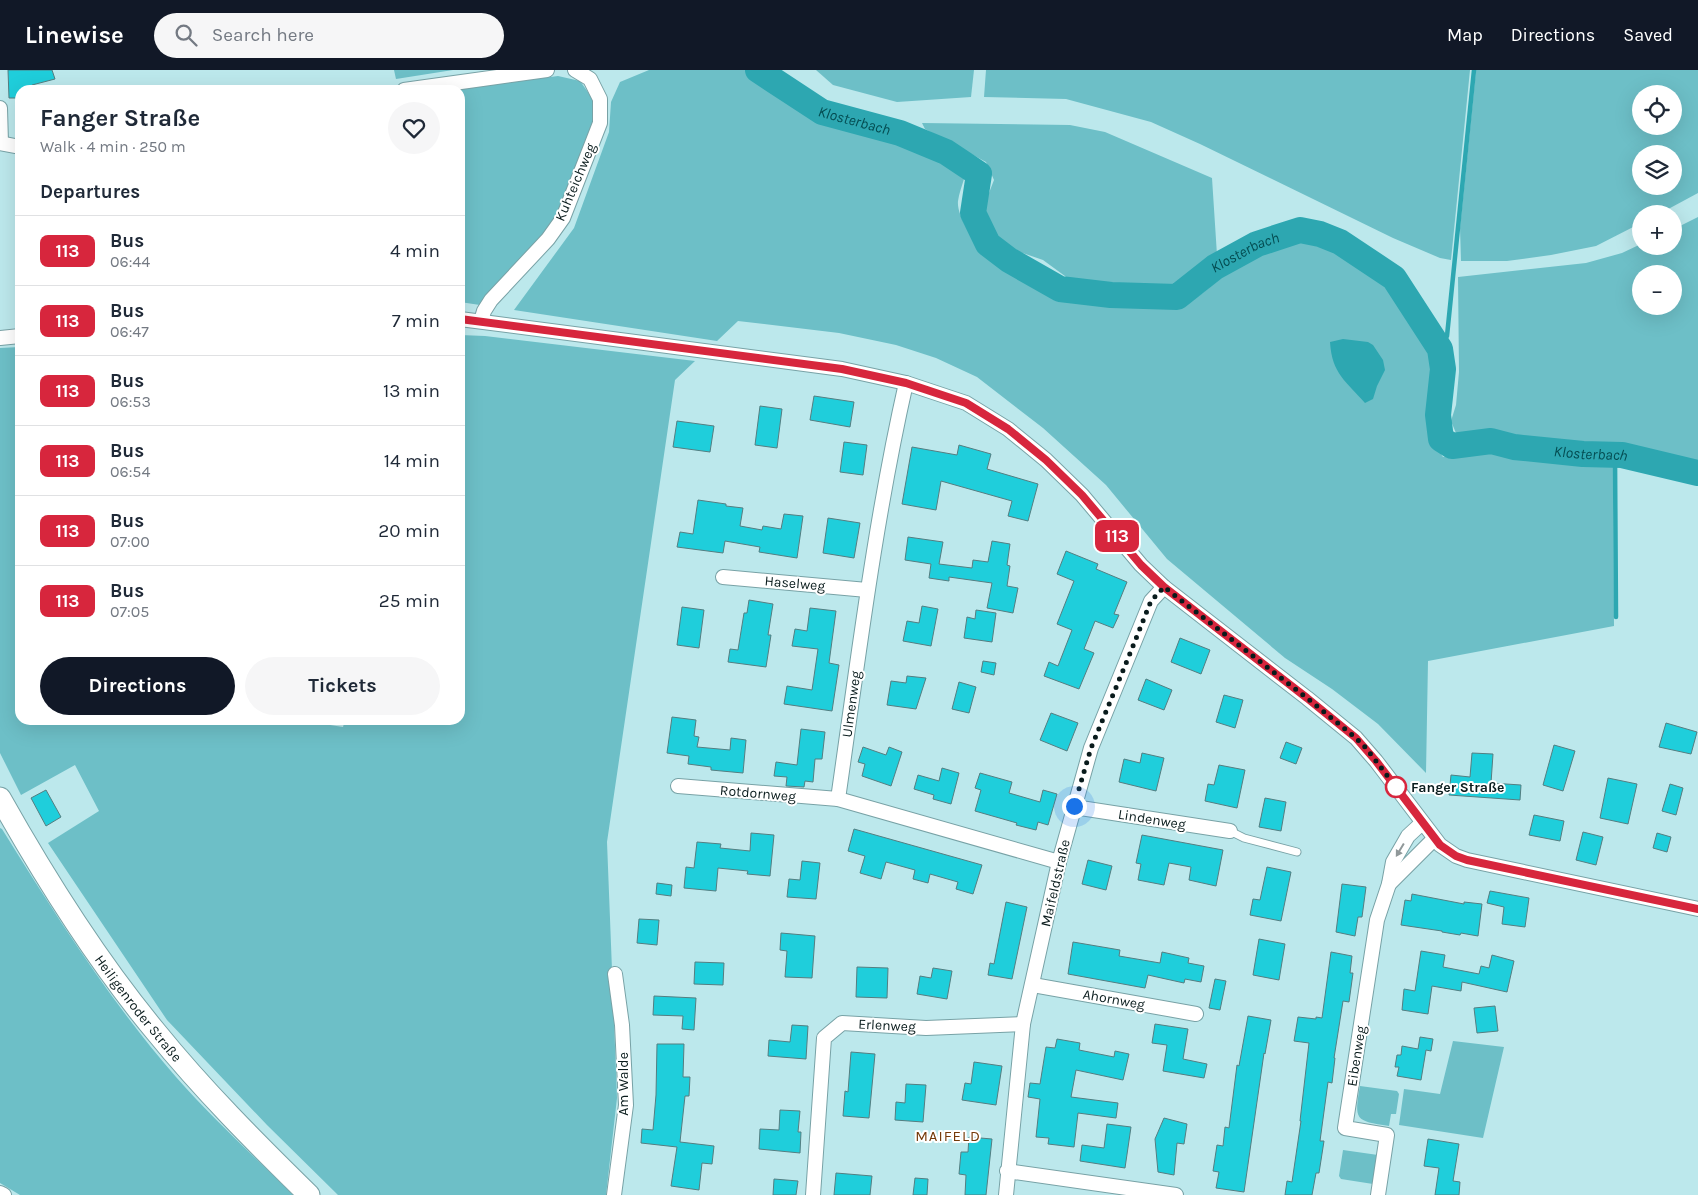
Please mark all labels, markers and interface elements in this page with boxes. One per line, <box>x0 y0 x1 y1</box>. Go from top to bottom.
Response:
search box <box>154 13 504 58</box>
text: Linewise <box>25 21 124 49</box>
icon: search <box>172 21 200 49</box>
text: Search here <box>212 24 314 46</box>
text: Map <box>1447 24 1483 46</box>
text: Directions <box>1511 24 1595 46</box>
text: Saved <box>1623 24 1673 46</box>
map controls <box>1632 85 1682 315</box>
button: locate <box>1632 85 1682 135</box>
button: heart <box>388 102 440 154</box>
water label: Klosterbach <box>816 102 892 139</box>
text: Fanger Straße <box>40 104 200 132</box>
text: Walk · 4 min · 250 m <box>40 137 186 156</box>
street label: Kuhteichweg <box>551 141 600 224</box>
button: layers <box>1632 145 1682 195</box>
text: Departures <box>40 181 140 203</box>
button: + <box>1632 205 1682 255</box>
water label: Klosterbach <box>1207 228 1281 277</box>
text: Bus <box>110 230 144 252</box>
text: 113 <box>55 240 80 262</box>
text: 4 min <box>390 240 440 262</box>
text: 06:44 <box>110 252 150 271</box>
button: − <box>1632 265 1682 315</box>
text: Bus <box>110 300 144 322</box>
text: 113 <box>55 310 80 332</box>
text: 7 min <box>392 310 440 332</box>
text: 06:47 <box>110 322 149 341</box>
text: Bus <box>110 370 144 392</box>
text: 113 <box>55 380 80 402</box>
text: 13 min <box>383 380 440 402</box>
text: 06:53 <box>110 392 151 411</box>
text: Bus <box>110 440 144 462</box>
water label: Klosterbach <box>1553 442 1630 465</box>
text: 113 <box>55 450 80 472</box>
text: 14 min <box>384 450 440 472</box>
text: 06:54 <box>110 462 150 481</box>
text: Bus <box>110 510 144 532</box>
text: 113 <box>55 520 80 542</box>
text: 20 min <box>378 520 440 542</box>
line badge: 113 <box>1088 520 1146 552</box>
text: 113 <box>1105 525 1129 547</box>
text: 07:00 <box>110 532 150 551</box>
street label: Haselweg <box>764 572 826 595</box>
text: Bus <box>110 580 144 602</box>
text: 113 <box>55 590 80 612</box>
text: 25 min <box>379 590 440 612</box>
text: 07:05 <box>110 602 149 621</box>
button: Directions <box>40 657 235 715</box>
button: Tickets <box>245 657 440 715</box>
street label: Ulmenweg <box>838 670 865 738</box>
marker: Fanger Straße <box>1385 776 1407 798</box>
place label: Fanger Straße <box>1411 779 1504 796</box>
street label: Rotdornweg <box>719 782 797 805</box>
your location <box>1062 794 1087 819</box>
street label: Lindenweg <box>1117 806 1187 833</box>
street label: Maifeldstraße <box>1037 838 1074 928</box>
one-way arrow <box>1395 844 1404 857</box>
street label: Heiligenroder Straße <box>91 952 185 1066</box>
street label: Ahornweg <box>1081 986 1146 1013</box>
street label: Erlenweg <box>858 1016 916 1036</box>
street label: Eibenweg <box>1343 1024 1370 1088</box>
street label: Am Walde <box>615 1052 632 1116</box>
district label: MAIFELD <box>915 1127 981 1145</box>

